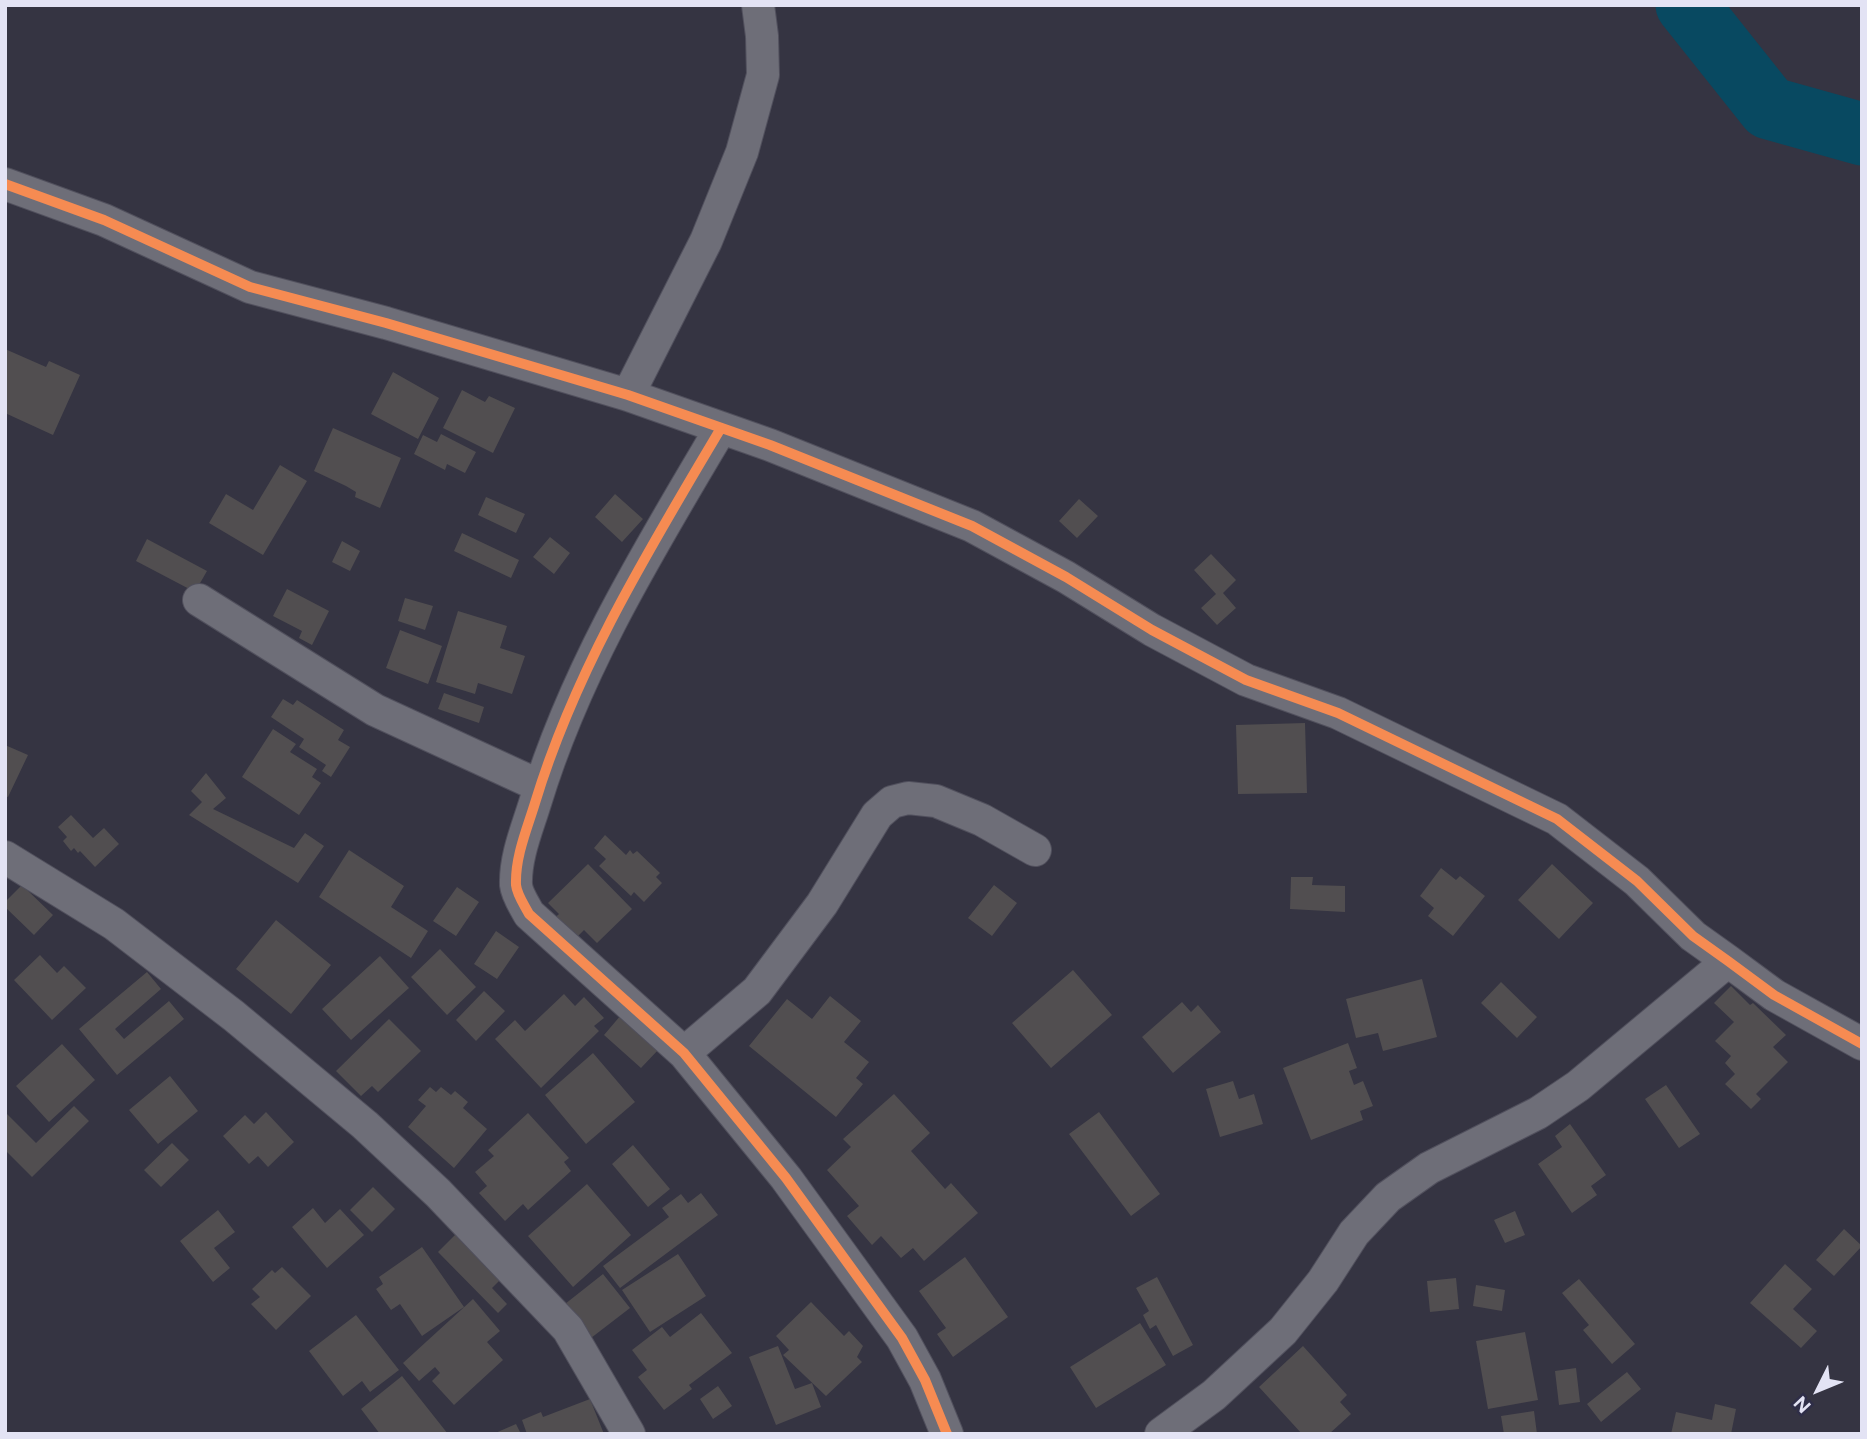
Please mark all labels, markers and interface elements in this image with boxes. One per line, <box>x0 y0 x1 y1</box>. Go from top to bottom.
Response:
north arrow <box>1783 1355 1853 1425</box>
text: N <box>1789 1391 1816 1418</box>

